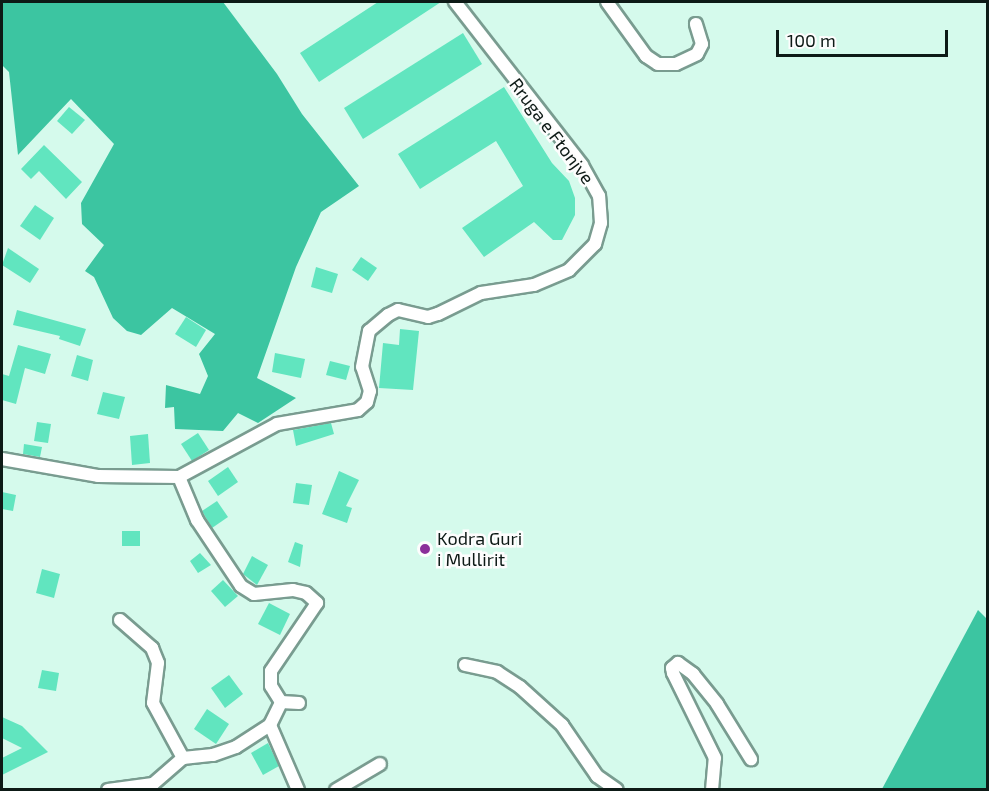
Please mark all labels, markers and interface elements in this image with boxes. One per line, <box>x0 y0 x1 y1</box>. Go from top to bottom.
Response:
scale bar <box>779 18 952 56</box>
text: 100 m <box>787 29 836 51</box>
street label: Rruga e Ftonjve <box>505 74 599 188</box>
place label: Kodra Guri i Mullirit <box>437 528 522 570</box>
marker: Kodra Guri i Mullirit <box>418 542 432 556</box>

